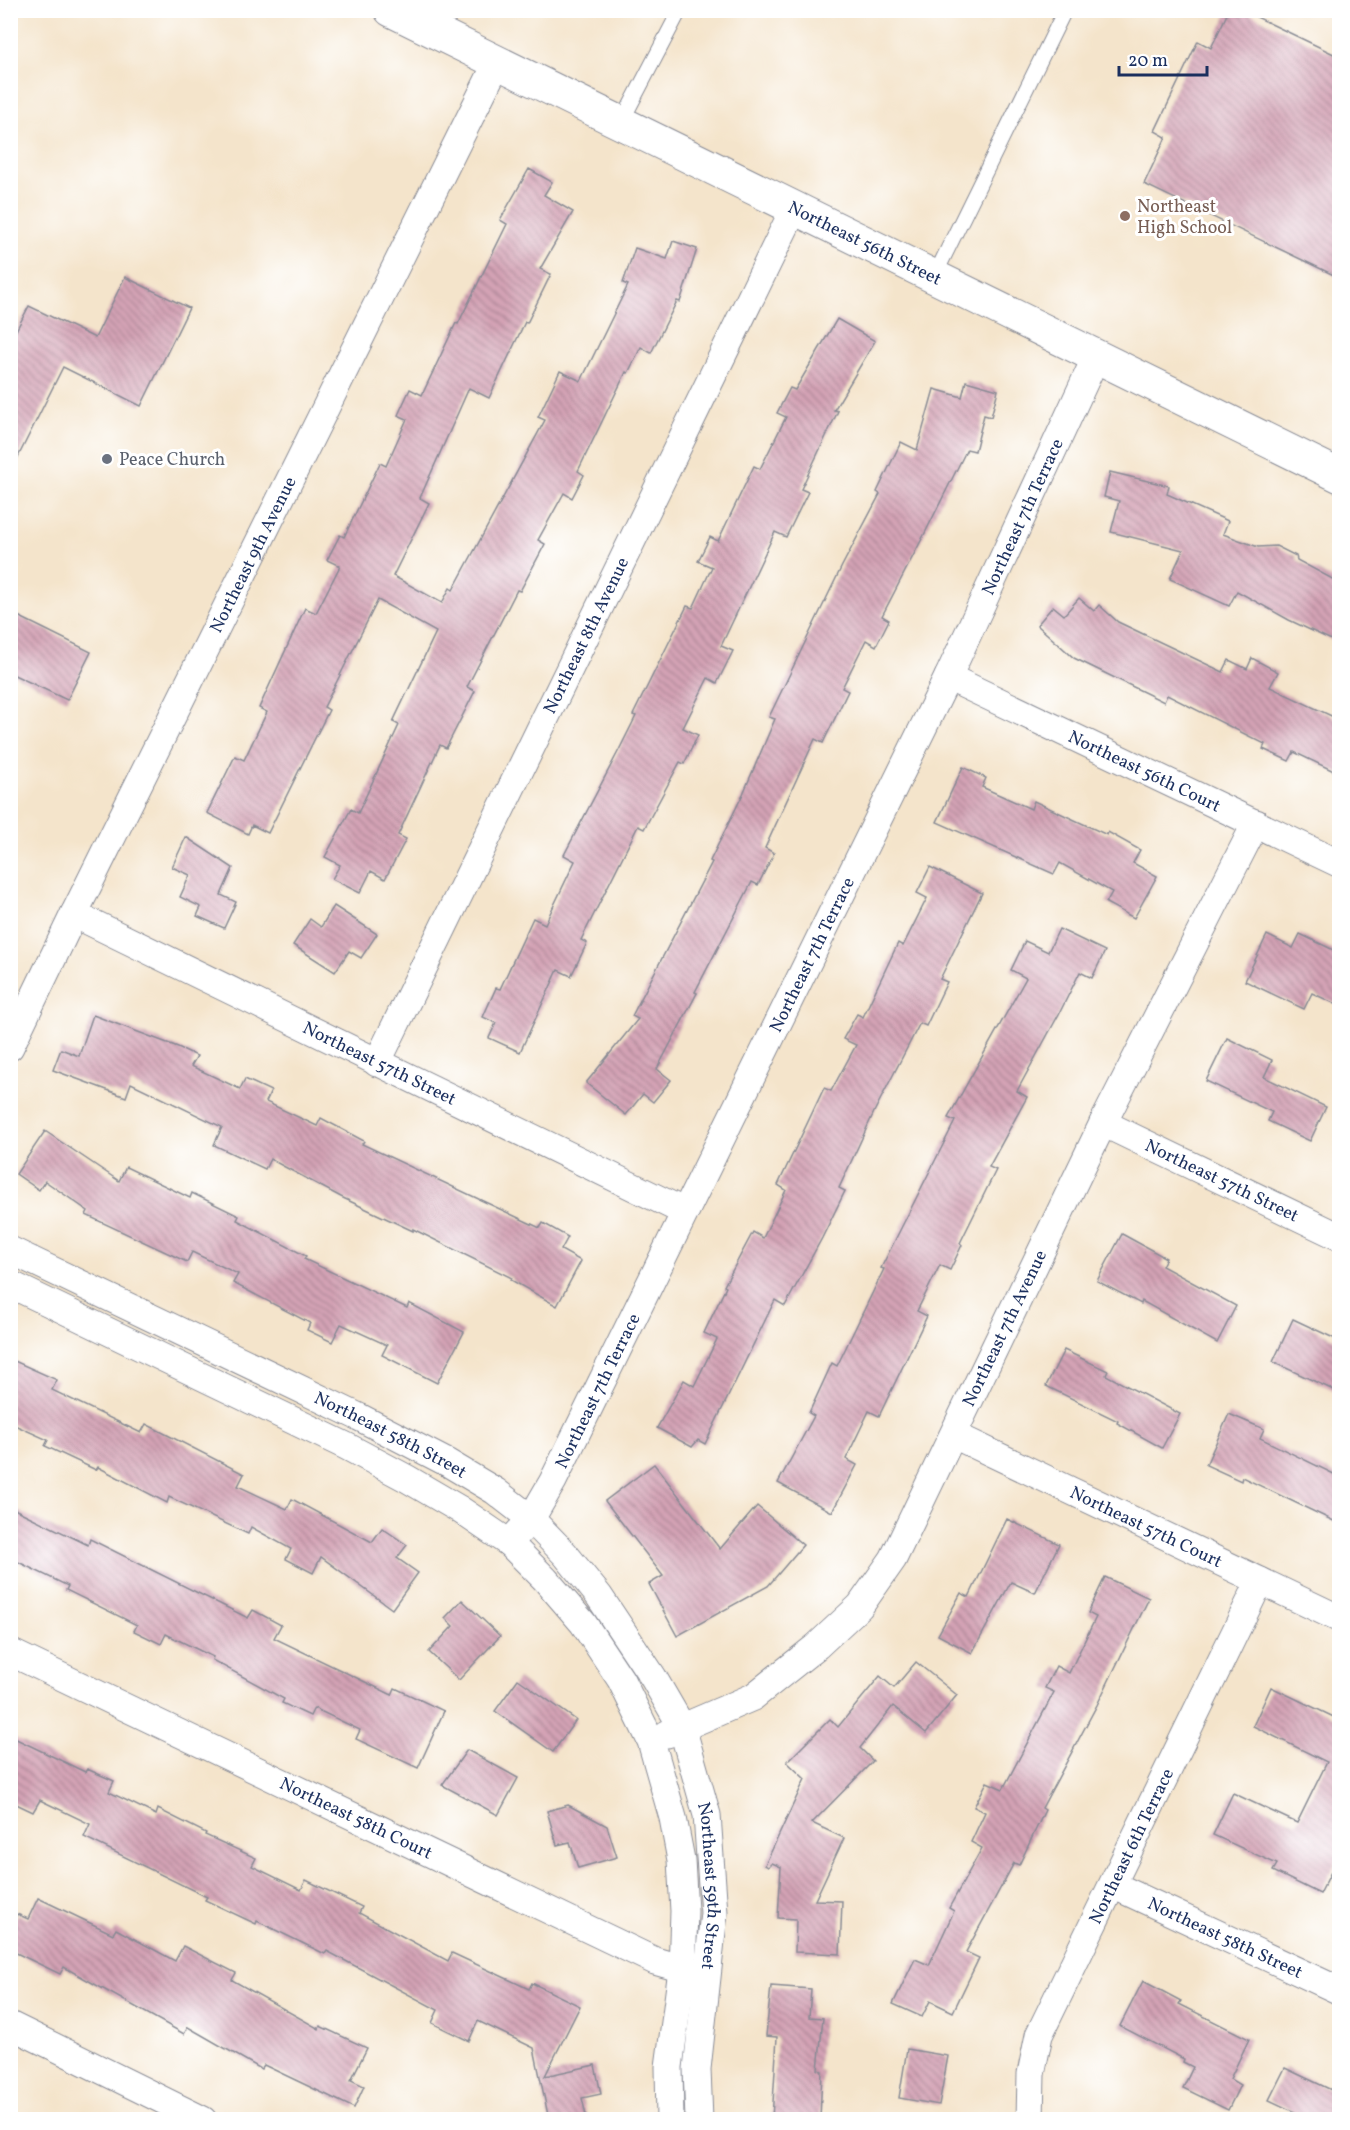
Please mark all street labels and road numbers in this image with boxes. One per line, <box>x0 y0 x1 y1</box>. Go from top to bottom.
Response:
street label: Northeast 56th Street <box>783 196 945 292</box>
street label: Northeast 7th Terrace <box>977 435 1071 600</box>
street label: Northeast 9th Avenue <box>205 473 303 638</box>
street label: Northeast 8th Avenue <box>538 553 636 718</box>
street label: Northeast 56th Court <box>1064 725 1225 819</box>
street label: Northeast 7th Terrace <box>764 873 862 1037</box>
street label: Northeast 57th Street <box>298 1016 460 1112</box>
street label: Northeast 57th Street <box>1140 1134 1302 1229</box>
street label: Northeast 7th Avenue <box>957 1246 1054 1411</box>
street label: Northeast 7th Terrace <box>550 1310 647 1473</box>
street label: Northeast 58th Street <box>310 1386 471 1485</box>
street label: Northeast 57th Court <box>1065 1481 1226 1575</box>
street label: Northeast 6th Terrace <box>1084 1765 1181 1929</box>
street label: Northeast 58th Court <box>275 1772 436 1867</box>
street label: Northeast 59th Street <box>690 1799 725 1971</box>
street label: Northeast 58th Street <box>1143 1892 1306 1986</box>

